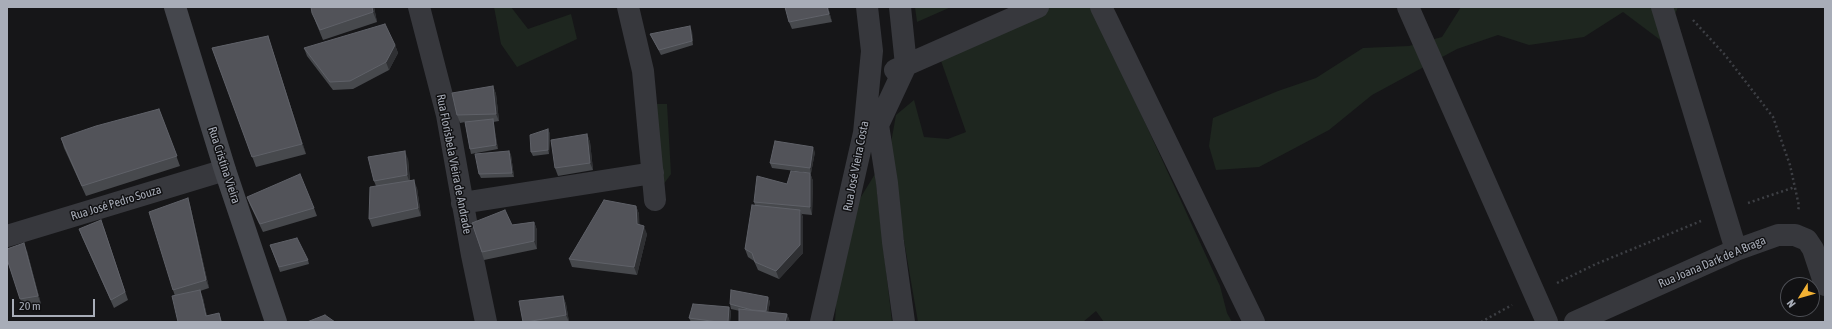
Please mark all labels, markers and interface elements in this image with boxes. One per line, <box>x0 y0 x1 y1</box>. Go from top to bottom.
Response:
street label: Rua Florisbela Vieira de Andrade <box>433 93 475 235</box>
street label: Rua José Vieira Costa <box>840 120 872 212</box>
street label: Rua Cristina Vieira <box>205 125 243 205</box>
street label: Rua José Pedro Souza <box>69 182 163 224</box>
street label: Rua Joana Dark de A Braga <box>1656 233 1768 291</box>
north arrow <box>1780 277 1820 317</box>
scale bar <box>14 291 97 317</box>
text: N <box>1784 297 1798 310</box>
text: 20 m <box>19 299 41 313</box>

